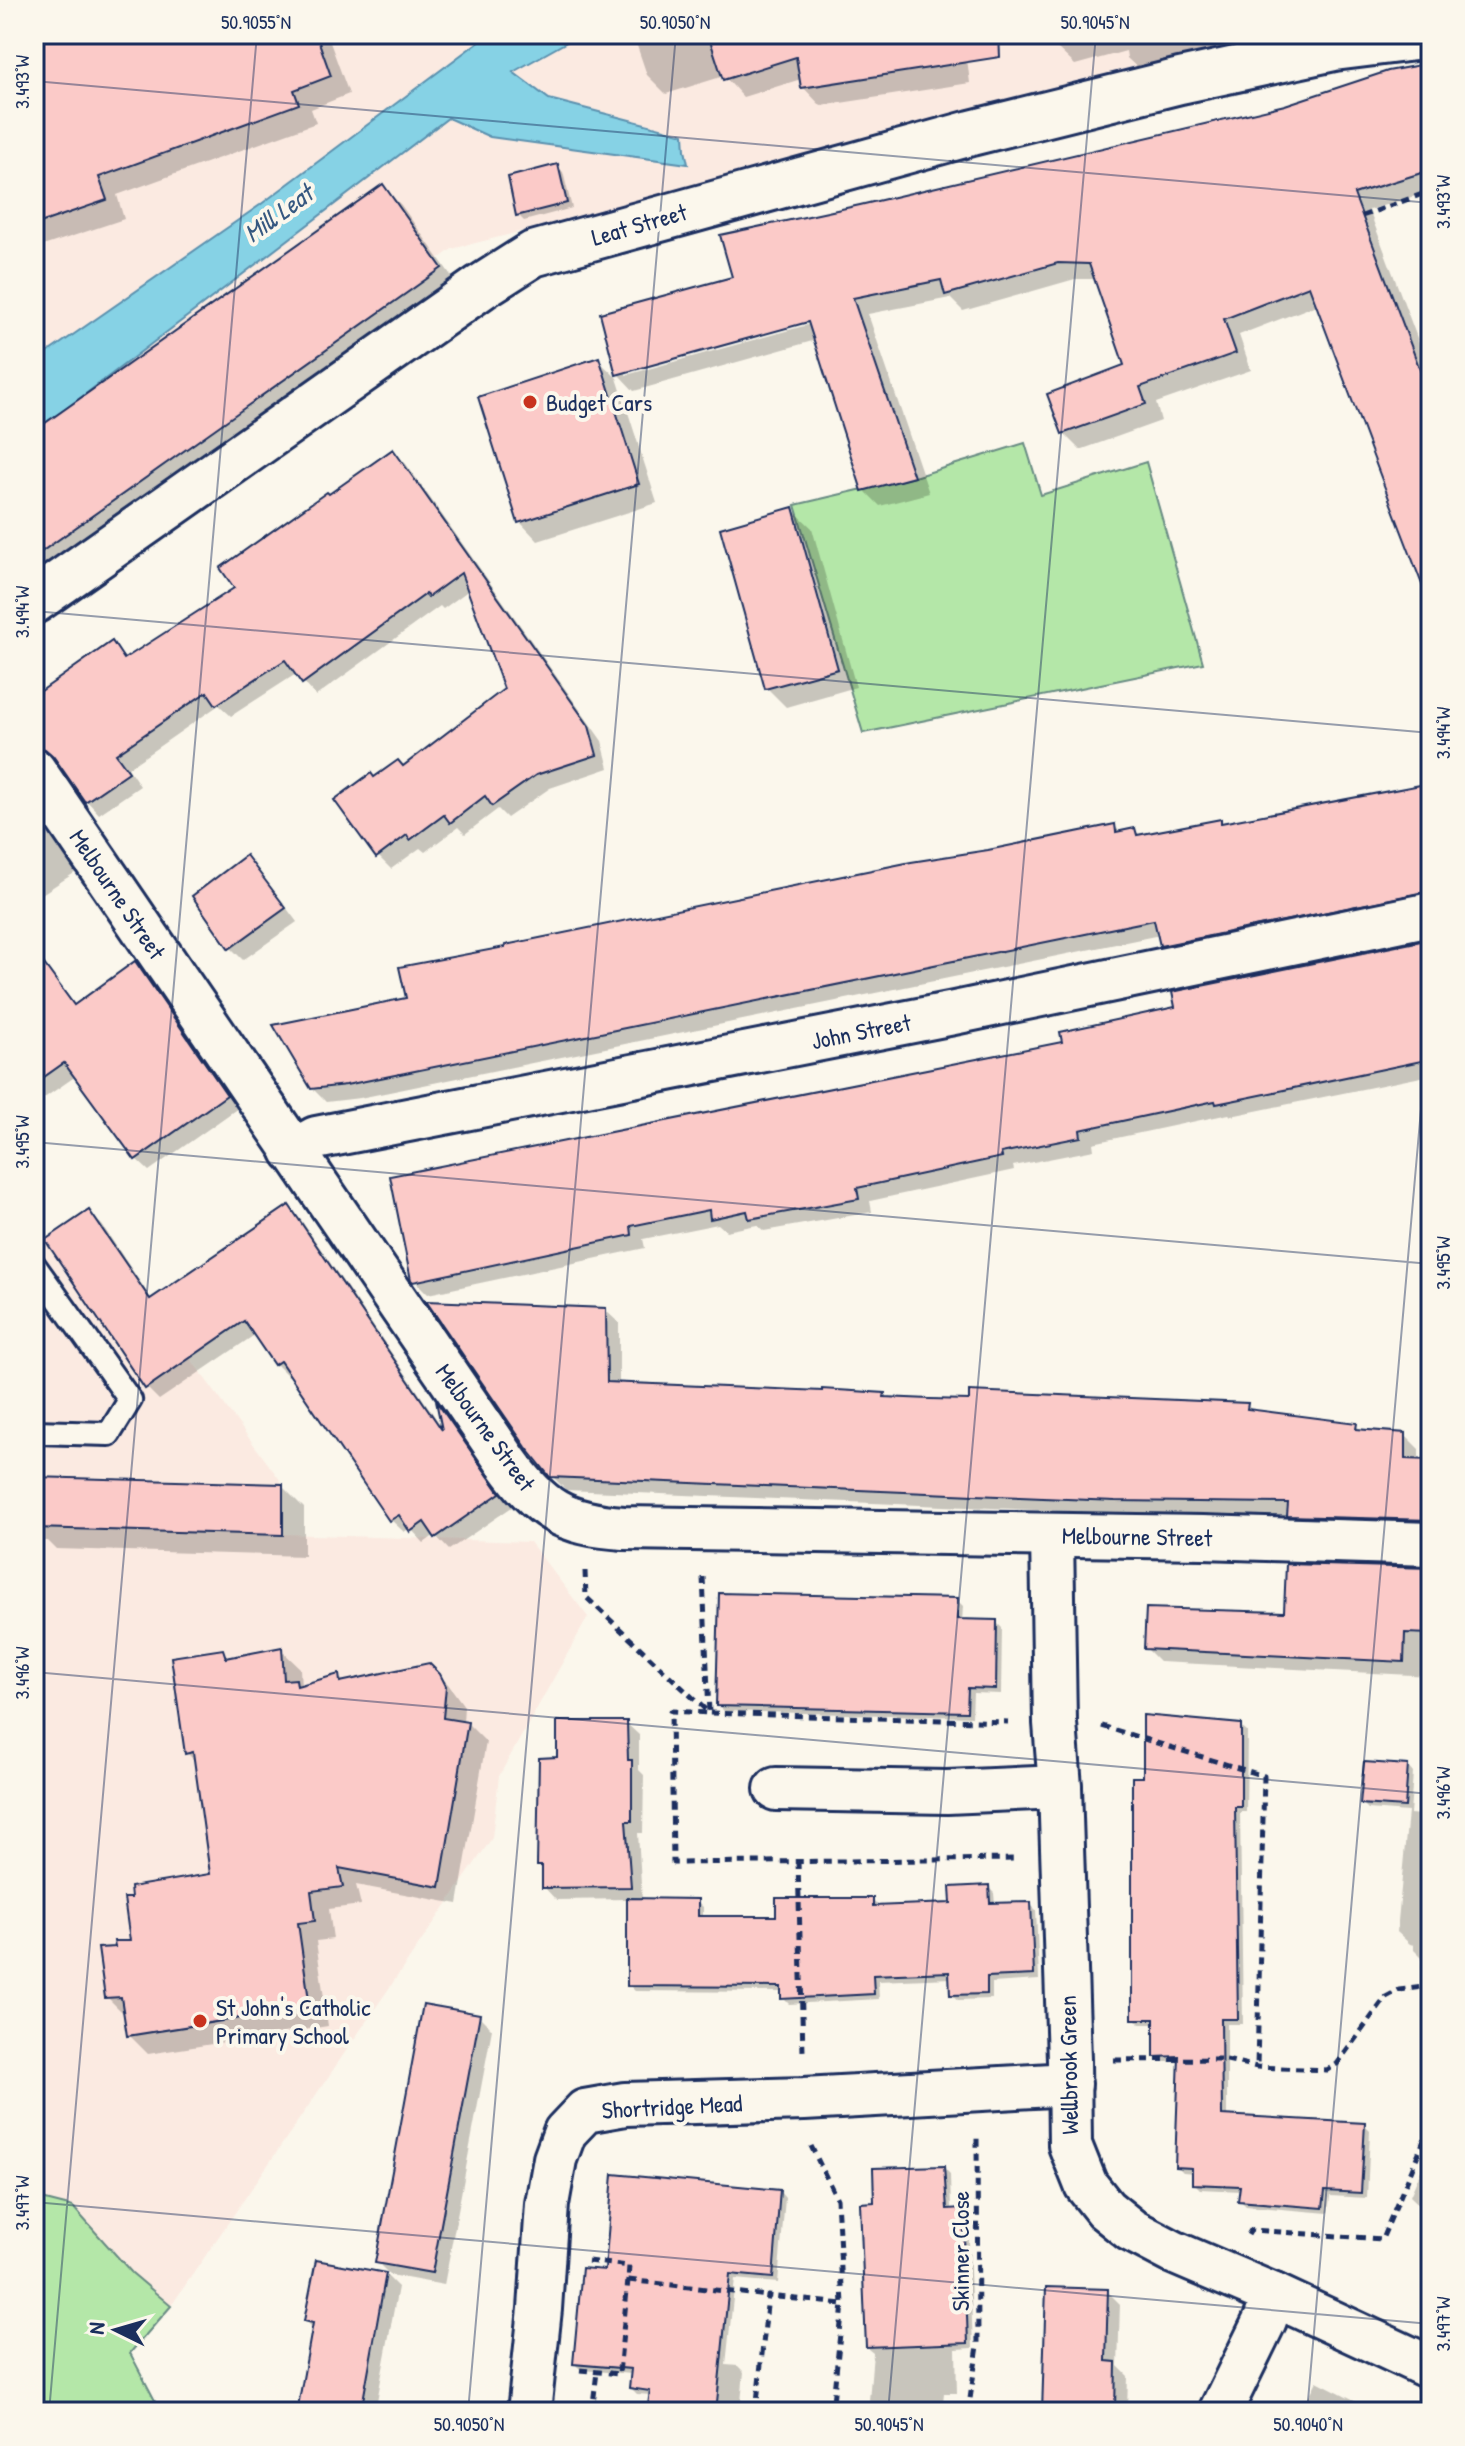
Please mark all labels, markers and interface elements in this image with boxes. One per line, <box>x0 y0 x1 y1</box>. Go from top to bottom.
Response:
text: 50.9055°N <box>221 8 291 35</box>
text: 50.9050°N <box>640 8 710 35</box>
text: 50.9045°N <box>1060 8 1130 35</box>
text: 3.493°W <box>8 54 35 109</box>
water label: Mill Leat <box>236 174 323 250</box>
text: 3.493°W <box>1429 174 1456 229</box>
street label: Leat Street <box>588 195 691 253</box>
place label: Budget Cars <box>546 386 652 418</box>
marker: Budget Cars <box>521 393 539 411</box>
text: 3.494°W <box>8 585 35 638</box>
text: 3.494°W <box>1429 706 1456 759</box>
street label: Melbourne Street <box>63 823 174 966</box>
street label: John Street <box>808 1006 914 1056</box>
text: 3.495°W <box>8 1115 35 1169</box>
text: 3.495°W <box>1429 1236 1456 1290</box>
street label: Melbourne Street <box>429 1357 544 1498</box>
street label: Melbourne Street <box>1062 1519 1213 1553</box>
text: 3.496°W <box>8 1646 35 1700</box>
text: 3.496°W <box>1429 1766 1456 1820</box>
place label: St John's Catholic Primary School <box>216 1991 371 2051</box>
street label: Wellbrook Green <box>1051 1995 1085 2135</box>
marker: St John's Catholic Primary School <box>191 2012 209 2030</box>
street label: Shortridge Mead <box>601 2086 743 2126</box>
text: 3.497°W <box>8 2175 35 2230</box>
street label: Skinner Close <box>944 2190 976 2311</box>
north arrow <box>76 2290 156 2370</box>
text: 3.497°W <box>1429 2296 1456 2351</box>
text: N <box>81 2321 112 2335</box>
text: 50.9050°N <box>434 2410 504 2437</box>
text: 50.9045°N <box>854 2410 924 2437</box>
text: 50.9040°N <box>1273 2410 1343 2437</box>

